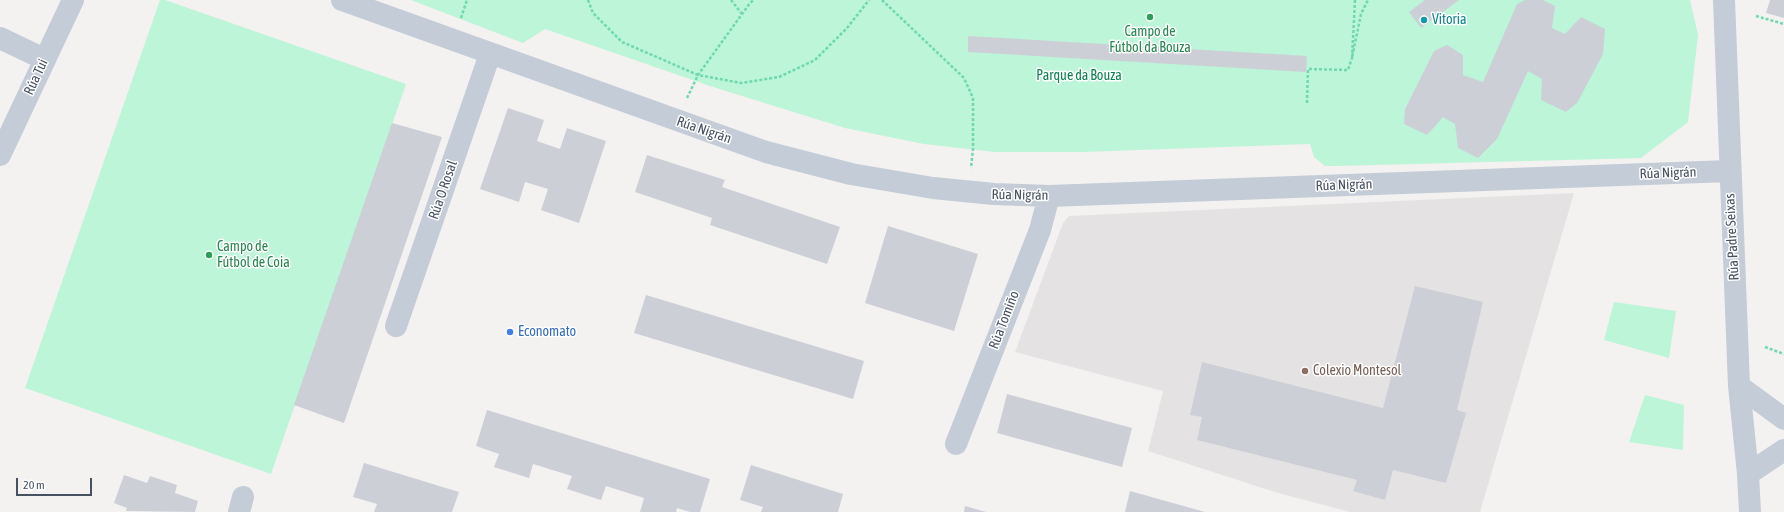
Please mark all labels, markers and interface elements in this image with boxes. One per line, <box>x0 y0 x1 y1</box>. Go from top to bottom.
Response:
marker: Campo de Fútbol da Bouza <box>1145 12 1155 22</box>
place label: Vitoria <box>1432 12 1466 28</box>
marker: Vitoria <box>1419 15 1429 25</box>
place label: Campo de Fútbol da Bouza <box>1109 24 1191 56</box>
street label: Rúa Tui <box>20 56 52 98</box>
park label: Parque da Bouza <box>1036 68 1122 84</box>
street label: Rúa Nigrán <box>674 113 734 147</box>
street label: Rúa O Rosal <box>425 158 461 222</box>
street label: Rúa Nigrán <box>1639 164 1697 182</box>
street label: Rúa Nigrán <box>1315 176 1373 194</box>
street label: Rúa Nigrán <box>991 186 1049 204</box>
street label: Rúa Padre Seixas <box>1721 193 1743 281</box>
place label: Campo de Fútbol de Coia <box>217 239 290 272</box>
marker: Campo de Fútbol de Coia <box>204 250 214 260</box>
street label: Rúa Tomiño <box>985 289 1023 351</box>
place label: Economato <box>518 324 576 340</box>
marker: Economato <box>505 327 515 337</box>
place label: Colexio Montesol <box>1313 363 1401 379</box>
marker: Colexio Montesol <box>1300 366 1310 376</box>
scale bar <box>18 470 94 496</box>
text: 20 m <box>23 478 45 492</box>

